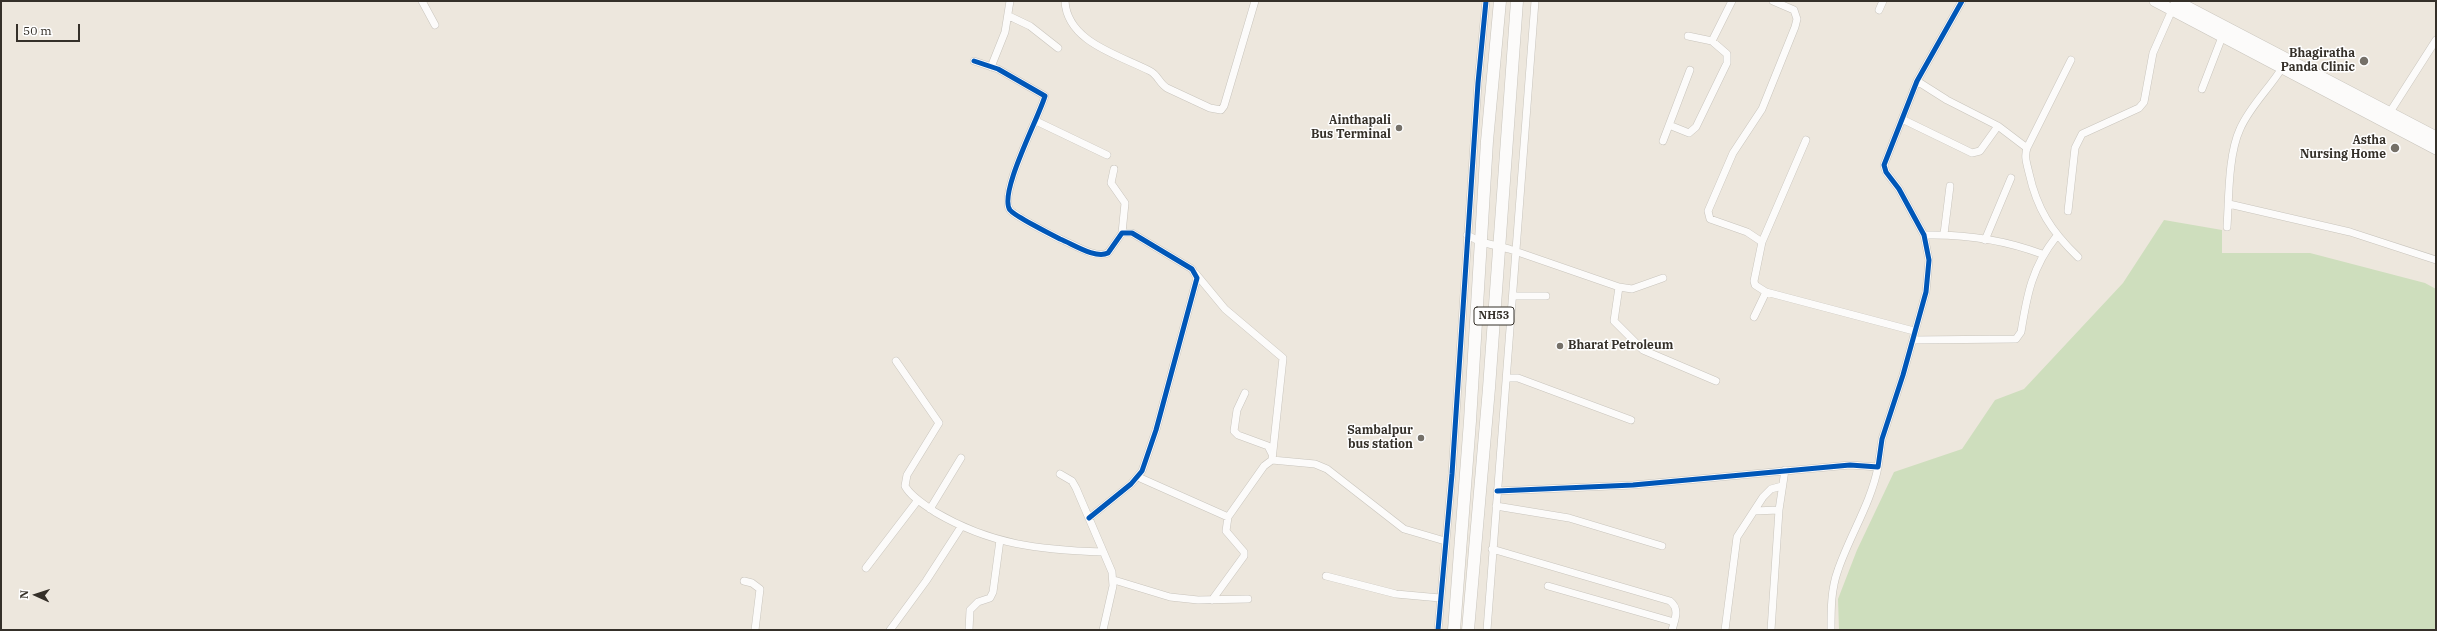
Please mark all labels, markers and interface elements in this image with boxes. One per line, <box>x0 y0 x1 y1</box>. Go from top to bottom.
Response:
scale bar <box>18 16 82 42</box>
text: 50 m <box>23 23 52 38</box>
place label: Bhagiratha Panda Clinic <box>2281 47 2355 75</box>
marker: Bhagiratha Panda Clinic <box>2358 55 2370 67</box>
place label: Ainthapali Bus Terminal <box>1311 114 1391 142</box>
marker: Ainthapali Bus Terminal <box>1394 123 1404 133</box>
place label: Astha Nursing Home <box>2300 134 2386 162</box>
marker: Astha Nursing Home <box>2389 142 2401 154</box>
road number: NH53 <box>1474 307 1514 325</box>
place label: Bharat Petroleum <box>1568 339 1673 353</box>
marker: Bharat Petroleum <box>1555 341 1565 351</box>
place label: Sambalpur bus station <box>1347 424 1413 452</box>
marker: Sambalpur bus station <box>1416 433 1426 443</box>
north arrow <box>16 575 56 615</box>
text: N <box>17 590 31 599</box>

